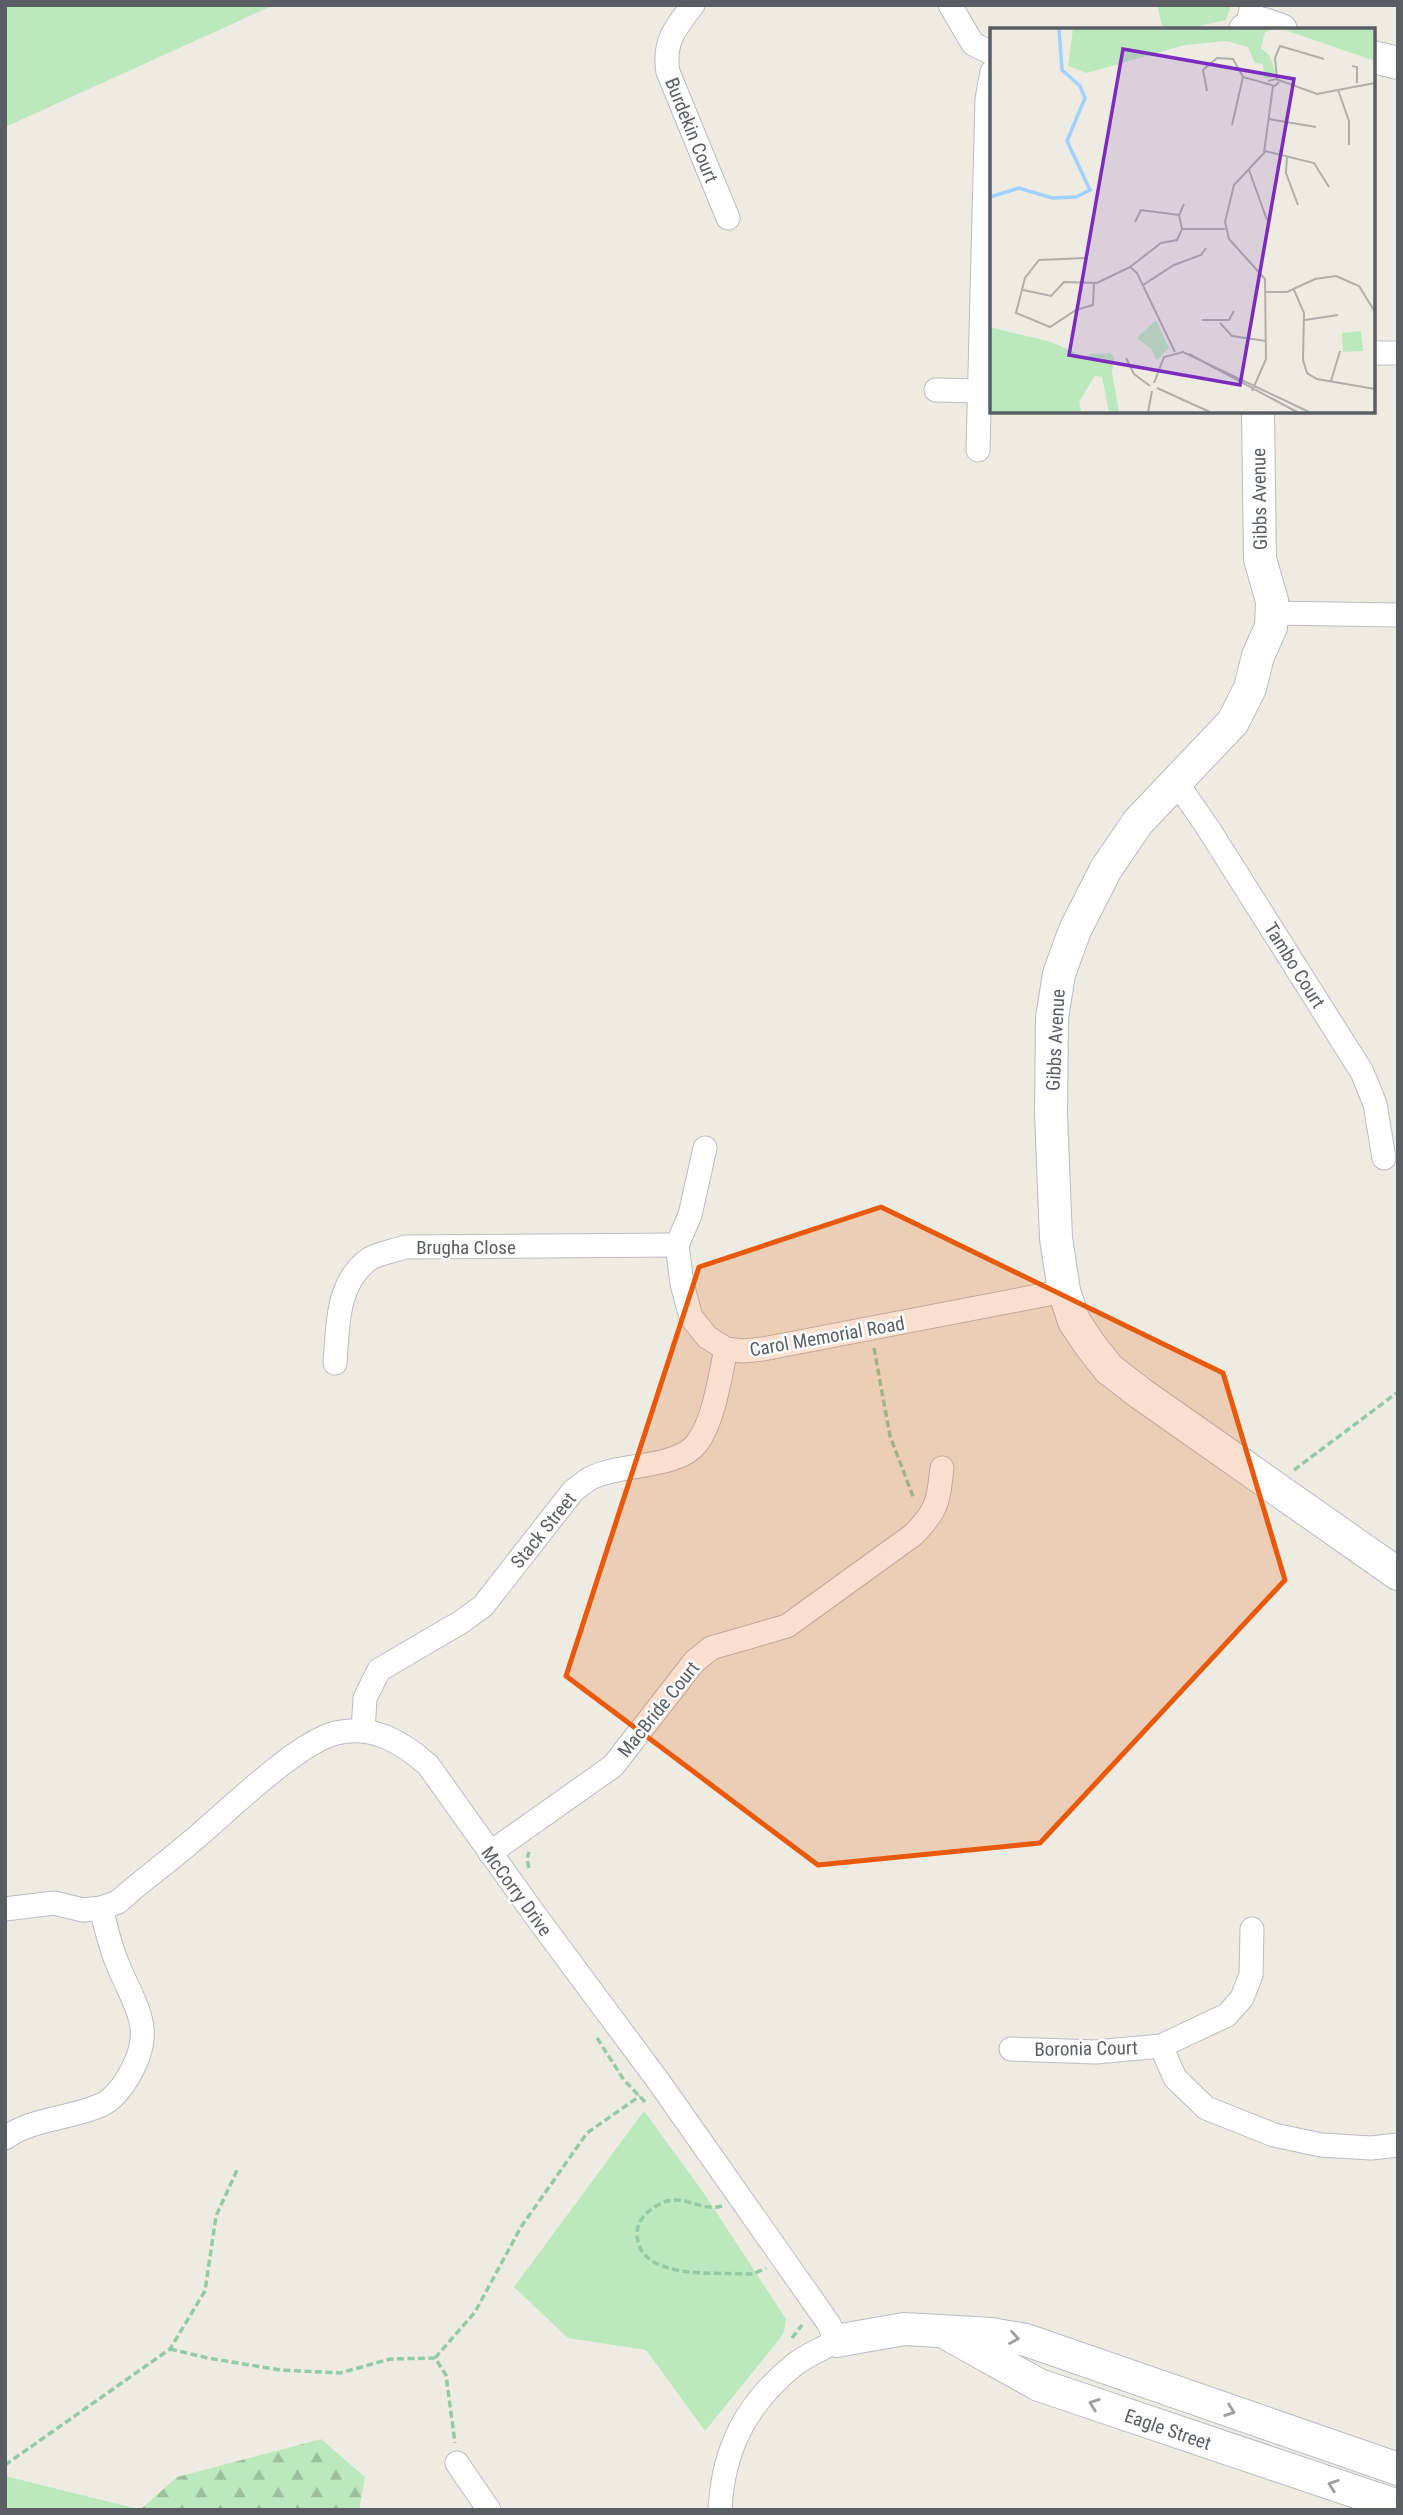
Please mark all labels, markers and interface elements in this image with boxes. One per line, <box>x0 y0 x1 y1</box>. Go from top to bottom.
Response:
inset map <box>990 28 1375 413</box>
street label: Burdekin Court <box>660 74 723 186</box>
street label: Gibbs Avenue <box>1247 448 1272 550</box>
street label: Tambo Court <box>1259 918 1330 1012</box>
street label: Gibbs Avenue <box>1041 988 1070 1092</box>
street label: Brugha Close <box>416 1236 516 1259</box>
street label: Carol Memorial Road <box>748 1312 906 1361</box>
street label: Stack Street <box>506 1488 581 1573</box>
street label: MacBride Court <box>613 1657 704 1762</box>
street label: McCorry Drive <box>476 1842 557 1941</box>
street label: Boronia Court <box>1034 2036 1138 2061</box>
one-way arrow <box>1008 2330 1020 2345</box>
one-way arrow <box>1089 2398 1101 2412</box>
one-way arrow <box>1223 2403 1235 2417</box>
street label: Eagle Street <box>1122 2404 1214 2455</box>
one-way arrow <box>1328 2479 1340 2493</box>

